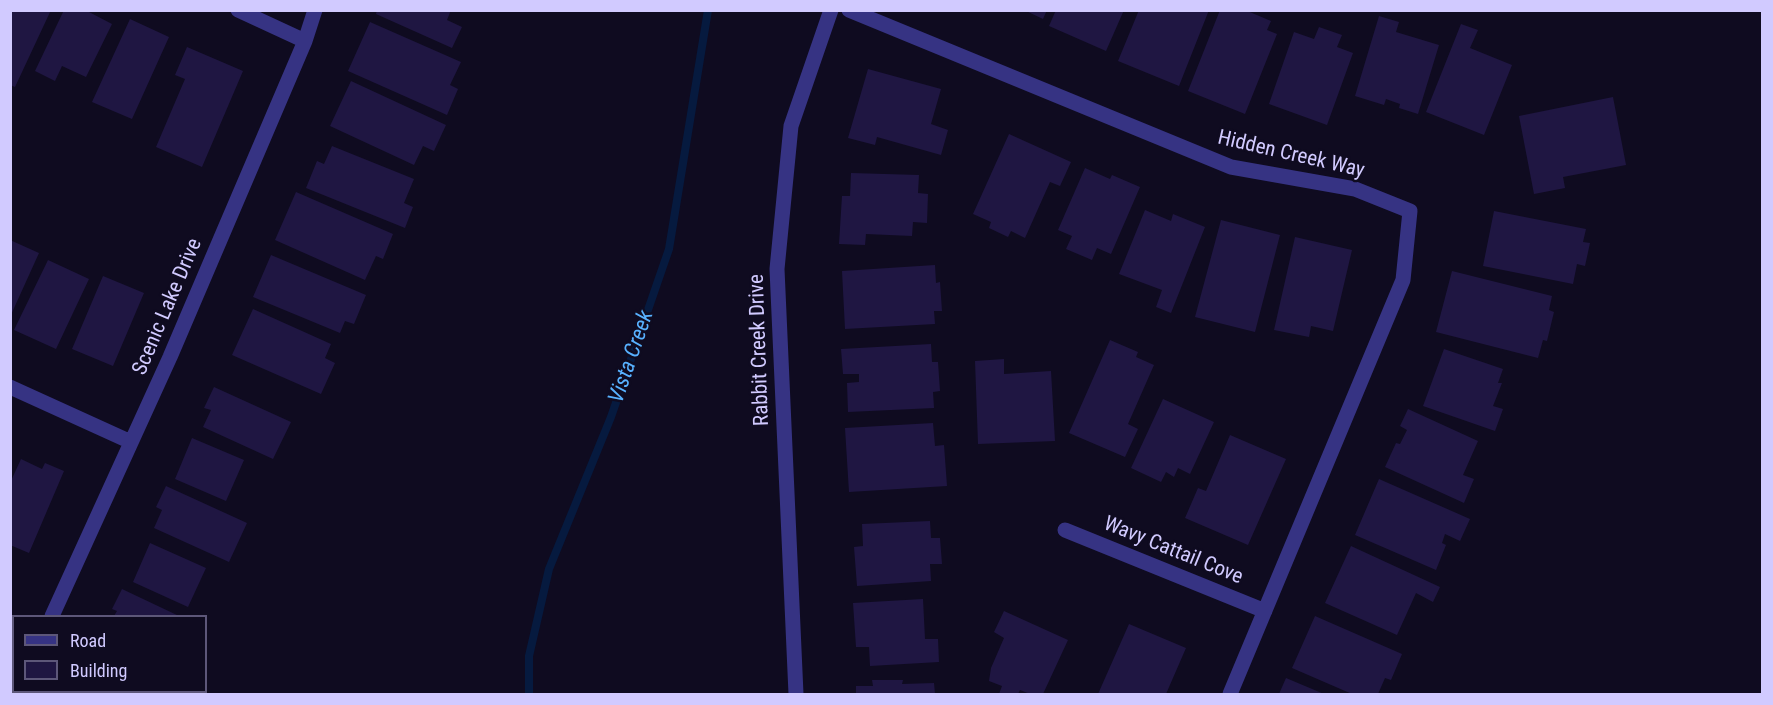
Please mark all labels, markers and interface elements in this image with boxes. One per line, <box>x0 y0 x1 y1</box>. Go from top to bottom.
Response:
street label: Hidden Creek Way <box>1215 126 1367 184</box>
street label: Scenic Lake Drive <box>128 235 208 379</box>
street label: Rabbit Creek Drive <box>745 274 775 426</box>
water label: Vista Creek <box>604 307 660 407</box>
street label: Wavy Cattail Cove <box>1100 512 1246 590</box>
legend <box>12 615 207 693</box>
text: Road <box>70 630 106 651</box>
text: Building <box>70 660 127 681</box>

